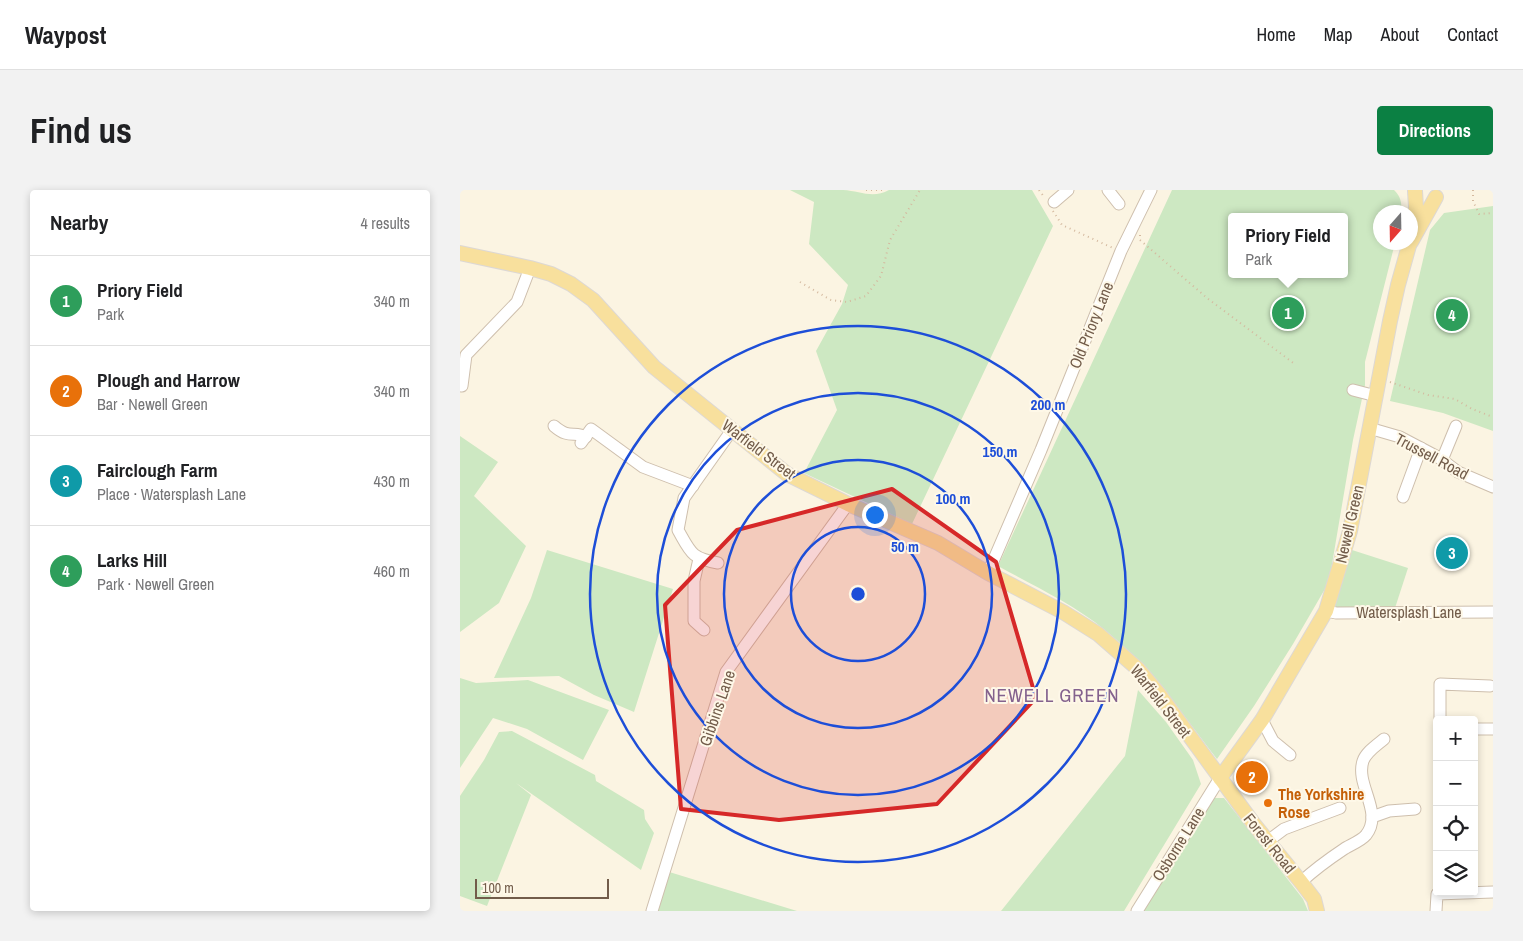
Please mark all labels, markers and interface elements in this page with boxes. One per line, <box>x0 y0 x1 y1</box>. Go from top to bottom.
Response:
text: Waypost <box>25 19 106 51</box>
text: Home <box>1256 22 1296 47</box>
text: Map <box>1324 22 1353 47</box>
text: About <box>1381 22 1419 47</box>
text: Contact <box>1447 22 1498 47</box>
button: Directions <box>1377 106 1493 155</box>
text: Find us <box>30 107 132 154</box>
north arrow <box>1373 205 1418 250</box>
text: Nearby <box>50 208 108 237</box>
text: 4 results <box>360 212 410 234</box>
popup <box>1228 213 1348 278</box>
text: Priory Field <box>1245 222 1331 248</box>
text: Park <box>1245 248 1272 270</box>
text: Priory Field <box>97 277 183 303</box>
street label: Old Priory Lane <box>1064 278 1118 372</box>
text: 1 <box>62 290 70 312</box>
text: 340 m <box>374 290 410 312</box>
pin: 1 <box>1272 294 1304 332</box>
pin: 4 <box>1436 296 1468 334</box>
text: Park <box>97 303 124 325</box>
text: Plough and Harrow <box>97 367 240 393</box>
text: 2 <box>62 380 70 402</box>
text: 340 m <box>374 380 410 402</box>
text: Bar · Newell Green <box>97 393 208 415</box>
text: 200 m <box>1031 394 1065 415</box>
street label: Warfield Street <box>718 414 801 484</box>
street label: Trussell Road <box>1391 427 1473 485</box>
text: 150 m <box>983 441 1017 462</box>
text: Fairclough Farm <box>97 457 218 483</box>
text: 3 <box>62 470 70 492</box>
text: 430 m <box>374 470 410 492</box>
text: Place · Watersplash Lane <box>97 483 246 505</box>
street label: Newell Green <box>1329 483 1369 565</box>
text: 100 m <box>936 488 970 509</box>
your location <box>862 502 888 528</box>
pin: 3 <box>1436 534 1468 572</box>
text: 50 m <box>891 536 919 557</box>
text: Larks Hill <box>97 547 167 573</box>
text: 4 <box>62 560 70 582</box>
text: 460 m <box>374 560 410 582</box>
text: Park · Newell Green <box>97 573 214 595</box>
centre of rings <box>849 585 867 603</box>
street label: Watersplash Lane <box>1356 601 1462 623</box>
street label: Warfield Street <box>1126 660 1197 742</box>
street label: Gibbins Lane <box>694 667 740 749</box>
district label: NEWELL GREEN <box>984 682 1120 708</box>
map controls <box>1433 716 1478 896</box>
button: + <box>1433 716 1478 761</box>
pin: 2 <box>1236 758 1268 796</box>
button: − <box>1433 761 1478 806</box>
place label: The Yorkshire Rose <box>1278 783 1364 823</box>
marker: The Yorkshire Rose <box>1262 797 1274 809</box>
street label: Osborne Lane <box>1147 803 1209 885</box>
button: locate <box>1433 806 1478 851</box>
street label: Forest Road <box>1239 808 1301 878</box>
button: layers <box>1433 851 1478 896</box>
scale bar <box>475 876 609 899</box>
text: 100 m <box>482 879 514 897</box>

